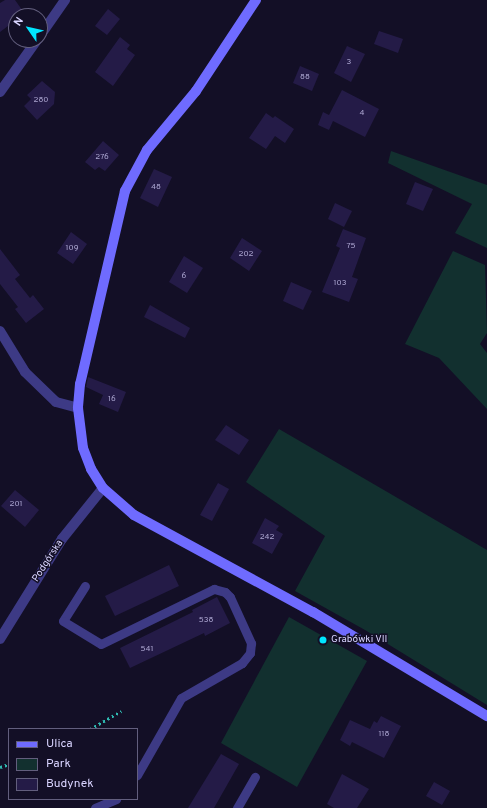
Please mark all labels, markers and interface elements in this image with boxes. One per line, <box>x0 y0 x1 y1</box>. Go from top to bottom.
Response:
north arrow <box>8 8 48 48</box>
text: N <box>11 15 27 29</box>
house number: 3 <box>347 58 351 68</box>
house number: 88 <box>300 73 310 83</box>
house number: 280 <box>34 96 48 106</box>
house number: 4 <box>360 109 364 119</box>
house number: 276 <box>95 153 109 163</box>
house number: 48 <box>151 183 161 193</box>
house number: 75 <box>346 242 356 252</box>
house number: 109 <box>66 244 78 254</box>
house number: 202 <box>239 250 253 260</box>
house number: 6 <box>182 272 186 282</box>
house number: 103 <box>334 279 346 289</box>
house number: 16 <box>108 395 116 405</box>
house number: 201 <box>9 500 23 510</box>
house number: 242 <box>260 533 274 543</box>
street label: Podgórska <box>30 538 66 584</box>
house number: 538 <box>199 616 213 626</box>
place label: Grabówki VII <box>331 634 388 646</box>
marker: Grabówki VII <box>318 635 328 645</box>
house number: 541 <box>140 645 154 655</box>
legend <box>8 728 138 800</box>
house number: 118 <box>379 730 389 740</box>
text: Ulica <box>46 736 73 752</box>
text: Park <box>46 756 71 772</box>
text: Budynek <box>46 776 94 792</box>

